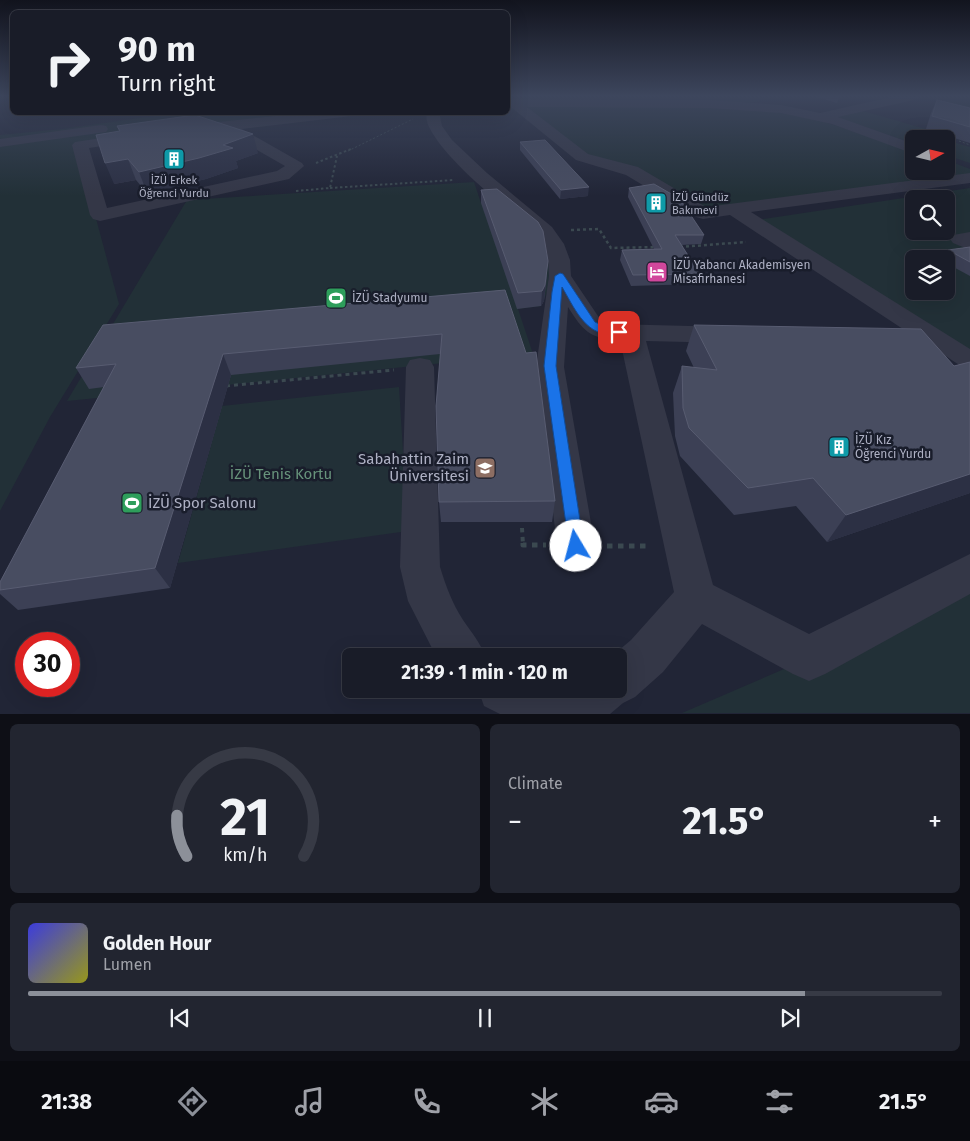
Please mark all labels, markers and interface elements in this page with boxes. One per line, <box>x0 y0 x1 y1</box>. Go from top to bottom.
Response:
text: 90 m <box>118 28 196 70</box>
icon: right <box>35 30 100 95</box>
text: Turn right <box>118 70 215 97</box>
north arrow <box>905 130 955 180</box>
map controls <box>905 130 955 300</box>
building icon: İZÜ Erkek Öğrenci Yurdu <box>162 147 186 171</box>
place label: İZÜ Erkek Öğrenci Yurdu <box>139 173 209 200</box>
place label: İZÜ Gündüz Bakımevi <box>672 190 729 217</box>
button: search <box>905 190 955 240</box>
building icon: İZÜ Gündüz Bakımevi <box>644 191 668 215</box>
button: layers <box>905 250 955 300</box>
place label: İZÜ Yabancı Akademisyen Misafirhanesi <box>673 256 810 286</box>
hotel icon: İZÜ Yabancı Akademisyen Misafirhanesi <box>645 260 669 284</box>
sports icon: İZÜ Stadyumu <box>324 286 348 310</box>
place label: İZÜ Stadyumu <box>352 289 427 305</box>
pin <box>598 311 640 353</box>
icon: arrive <box>605 318 633 346</box>
place label: İZÜ Kız Öğrenci Yurdu <box>855 431 931 461</box>
building icon: İZÜ Kız Öğrenci Yurdu <box>827 435 851 459</box>
place label: Sabahattin Zaim Üniversitesi <box>358 450 469 485</box>
school or university icon: Sabahattin Zaim Üniversitesi <box>473 456 497 480</box>
park label: İZÜ Tenis Kortu <box>230 465 332 483</box>
sports icon: İZÜ Spor Salonu <box>120 491 144 515</box>
place label: İZÜ Spor Salonu <box>148 494 256 512</box>
position arrow <box>549 519 601 571</box>
speed limit sign: 30 <box>15 632 80 697</box>
text: 21:39 · 1 min · 120 m <box>401 661 568 684</box>
text: Climate <box>508 774 563 793</box>
text: 21 <box>220 786 270 849</box>
text: 21.5° <box>682 798 768 844</box>
text: − <box>508 805 522 838</box>
text: + <box>928 805 942 838</box>
text: km/h <box>223 844 267 866</box>
text: Golden Hour <box>103 932 212 955</box>
text: Lumen <box>103 955 152 974</box>
icon: previous <box>166 1004 194 1032</box>
icon: pause <box>471 1004 499 1032</box>
icon: next <box>776 1004 804 1032</box>
icon: directions <box>175 1084 210 1119</box>
icon: music <box>292 1084 327 1119</box>
icon: phone <box>409 1084 444 1119</box>
icon: climate <box>527 1084 562 1119</box>
icon: car <box>644 1084 679 1119</box>
icon: filters <box>762 1084 797 1119</box>
text: 21:38 <box>41 1088 92 1115</box>
text: 21.5° <box>879 1088 929 1115</box>

